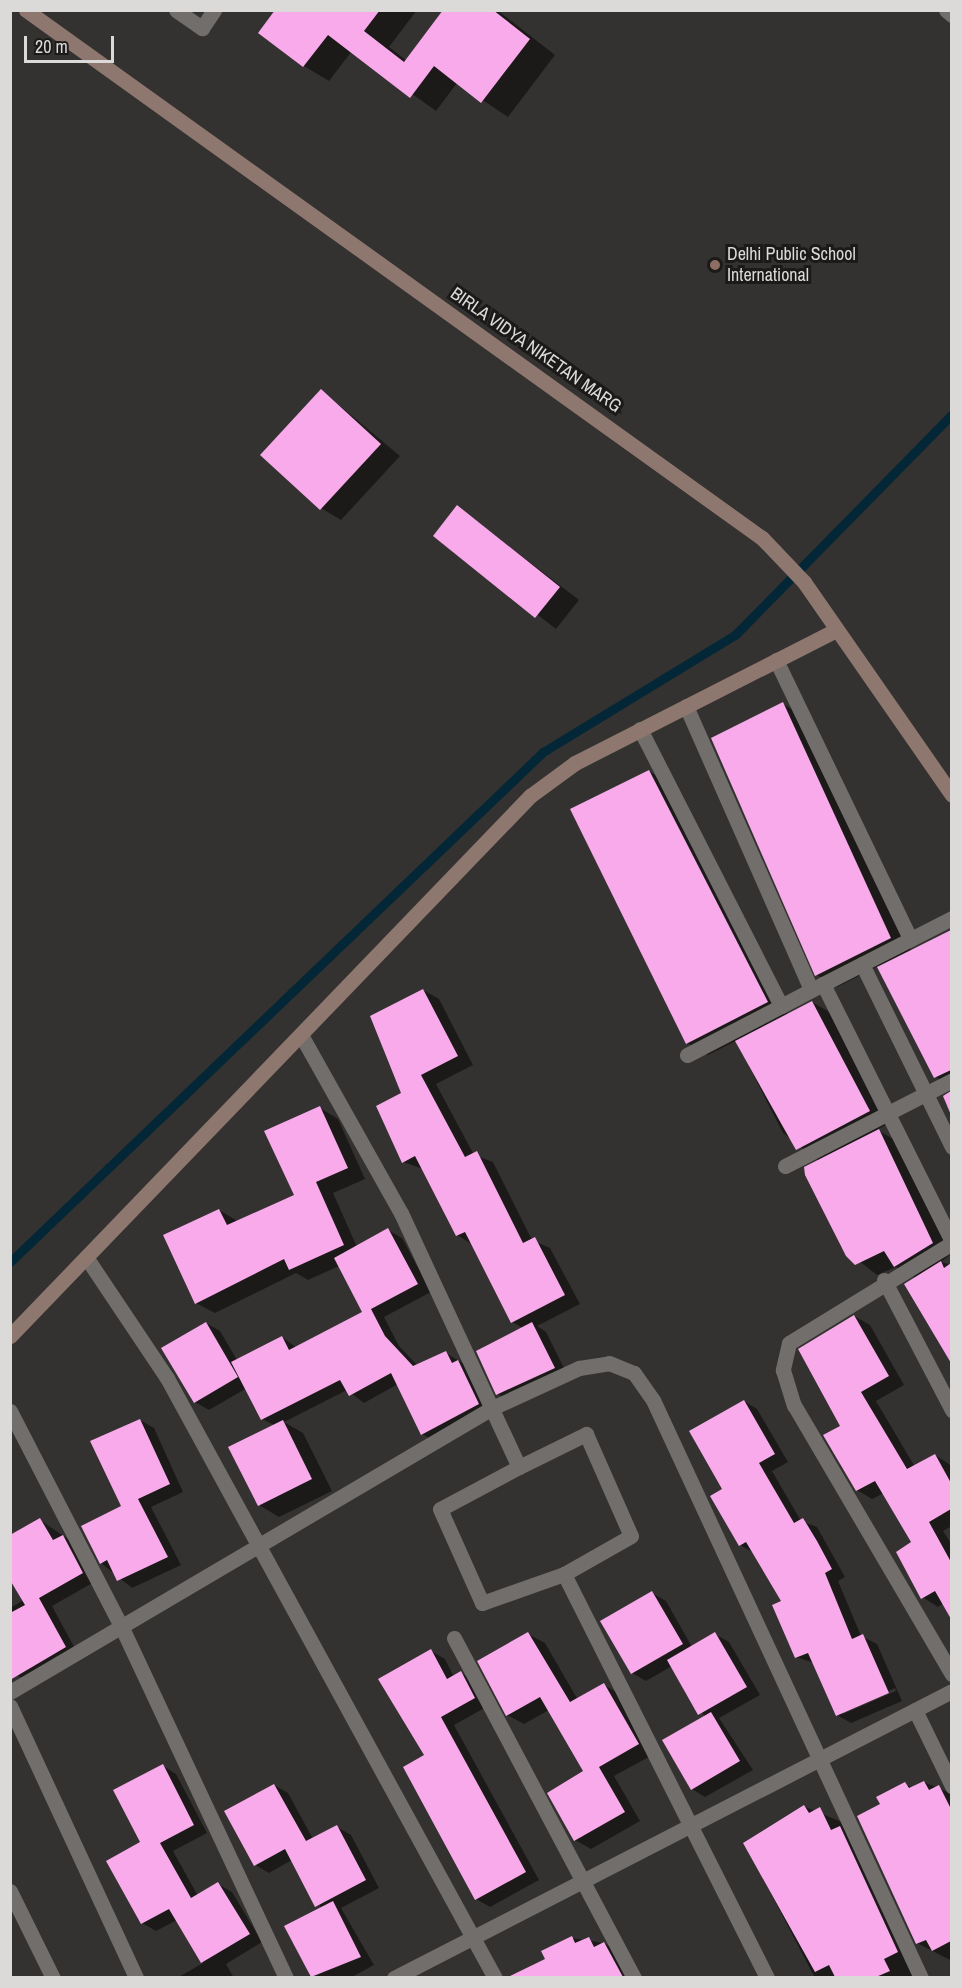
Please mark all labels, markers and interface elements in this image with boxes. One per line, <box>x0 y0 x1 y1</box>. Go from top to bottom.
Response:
scale bar <box>27 24 117 62</box>
text: 20 m <box>35 34 68 59</box>
place label: Delhi Public School International <box>727 244 856 286</box>
marker: Delhi Public School International <box>708 258 722 272</box>
street label: BIRLA VIDYA NIKETAN MARG <box>446 282 626 418</box>

